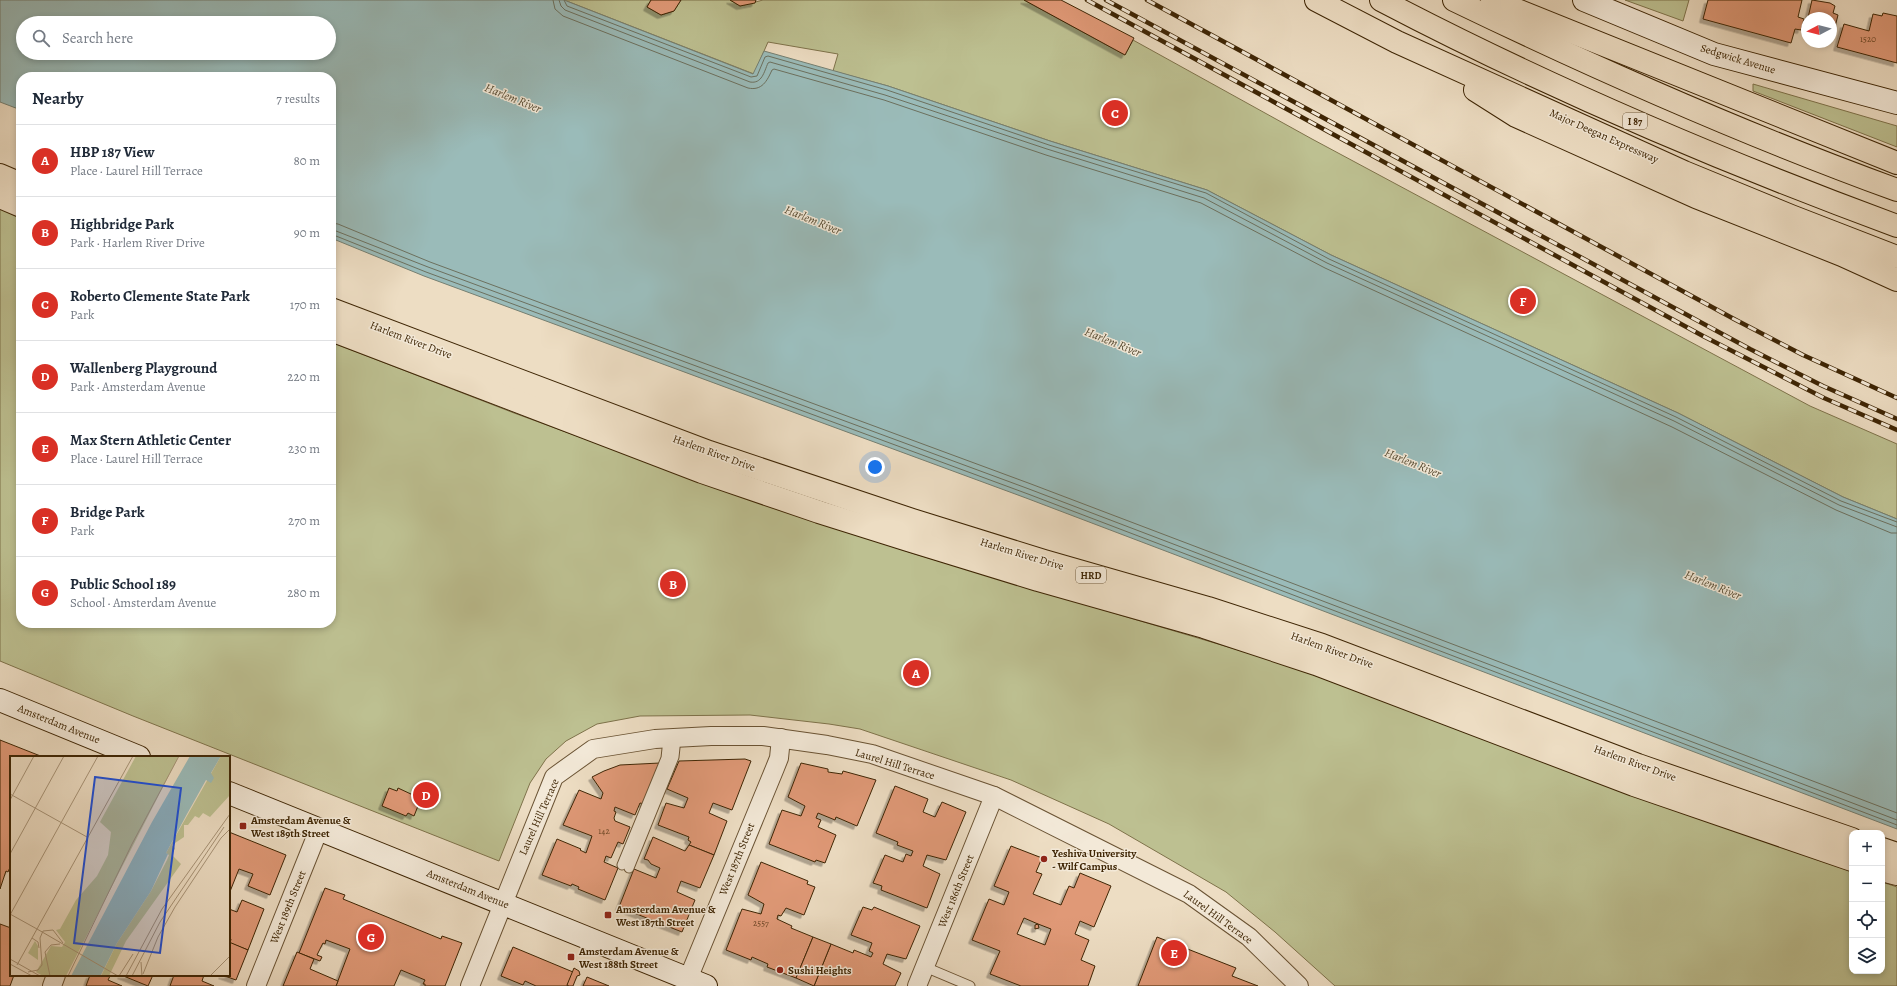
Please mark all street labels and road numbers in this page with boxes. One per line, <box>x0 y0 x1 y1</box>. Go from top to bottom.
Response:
street label: Sedgwick Avenue <box>1699 40 1777 78</box>
street label: Major Deegan Expressway <box>1547 105 1661 167</box>
road number: I 87 <box>1623 113 1647 129</box>
street label: Harlem River Drive <box>368 317 454 363</box>
street label: Harlem River Drive <box>671 431 757 475</box>
street label: Harlem River Drive <box>978 534 1066 574</box>
road number: HRD <box>1076 567 1106 583</box>
street label: Harlem River Drive <box>1289 628 1375 672</box>
street label: Amsterdam Avenue <box>15 700 102 747</box>
street label: Harlem River Drive <box>1592 741 1678 785</box>
street label: Laurel Hill Terrace <box>853 745 937 783</box>
street label: Laurel Hill Terrace <box>515 776 563 858</box>
street label: West 187th Street <box>715 820 759 898</box>
street label: West 186th Street <box>934 852 978 931</box>
street label: Amsterdam Avenue <box>424 865 511 912</box>
street label: West 189th Street <box>266 868 310 947</box>
street label: Laurel Hill Terrace <box>1180 887 1256 947</box>

